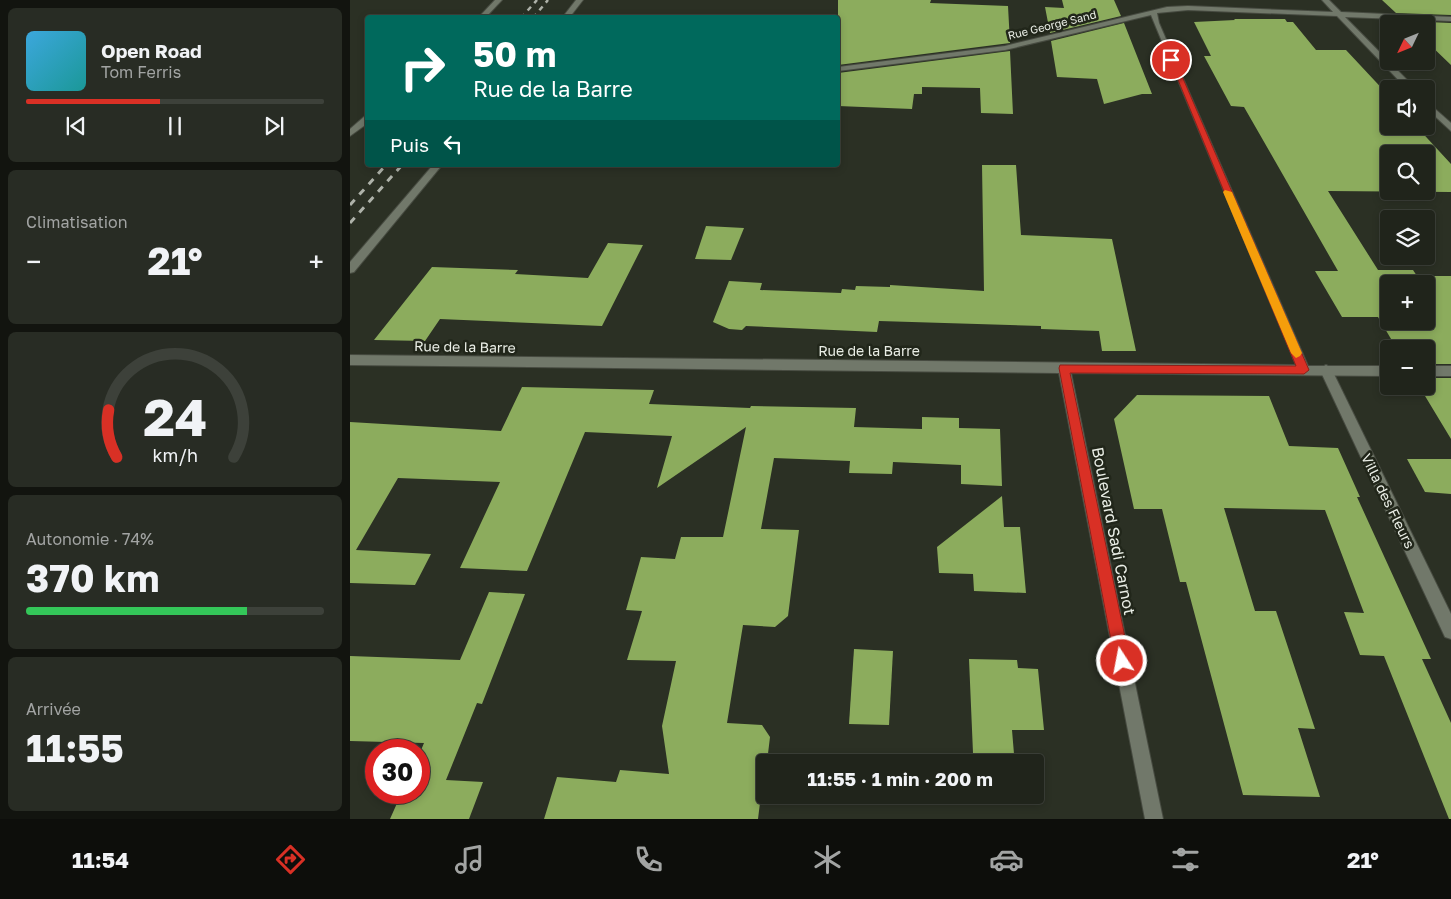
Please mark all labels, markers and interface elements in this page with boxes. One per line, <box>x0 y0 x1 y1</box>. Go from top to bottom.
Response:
street label: Rue George Sand <box>1006 7 1097 42</box>
north arrow <box>1380 15 1435 70</box>
map controls <box>1380 15 1435 395</box>
text: 50 m <box>473 33 556 75</box>
icon: right <box>390 35 455 100</box>
text: Open Road <box>101 39 202 62</box>
pin <box>1150 39 1192 81</box>
icon: arrive <box>1157 46 1185 74</box>
text: Tom Ferris <box>101 62 181 82</box>
text: Rue de la Barre <box>473 75 633 102</box>
button: sound <box>1380 80 1435 135</box>
icon: previous <box>62 112 90 140</box>
icon: pause <box>161 112 189 140</box>
icon: next <box>260 112 288 140</box>
icon: left <box>439 130 467 158</box>
text: Puis <box>390 133 429 156</box>
button: search <box>1380 145 1435 200</box>
button: layers <box>1380 210 1435 265</box>
text: Climatisation <box>26 212 128 232</box>
text: 21° <box>148 238 203 283</box>
text: − <box>26 245 41 278</box>
text: + <box>309 245 324 278</box>
button: + <box>1380 275 1435 330</box>
street label: Rue de la Barre <box>414 337 516 356</box>
button: − <box>1380 340 1435 395</box>
street label: Rue de la Barre <box>818 342 920 359</box>
text: 24 <box>143 385 207 447</box>
text: km/h <box>152 444 198 466</box>
street label: Boulevard Sadi Carnot <box>1088 445 1140 617</box>
street label: Villa des Fleurs <box>1358 451 1419 551</box>
text: Autonomie · 74% <box>26 529 154 549</box>
text: 370 km <box>26 555 159 600</box>
position arrow <box>1095 634 1147 686</box>
text: Arrivée <box>26 699 81 719</box>
text: 11:55 <box>26 725 124 770</box>
speed limit sign: 30 <box>365 739 430 804</box>
text: 11:55 · 1 min · 200 m <box>807 767 993 790</box>
icon: directions <box>273 842 308 877</box>
icon: music <box>452 842 487 877</box>
icon: phone <box>631 842 666 877</box>
icon: climate <box>810 842 845 877</box>
icon: car <box>989 842 1024 877</box>
icon: filters <box>1168 842 1203 877</box>
text: 11:54 <box>72 846 129 873</box>
text: 21° <box>1347 846 1379 873</box>

